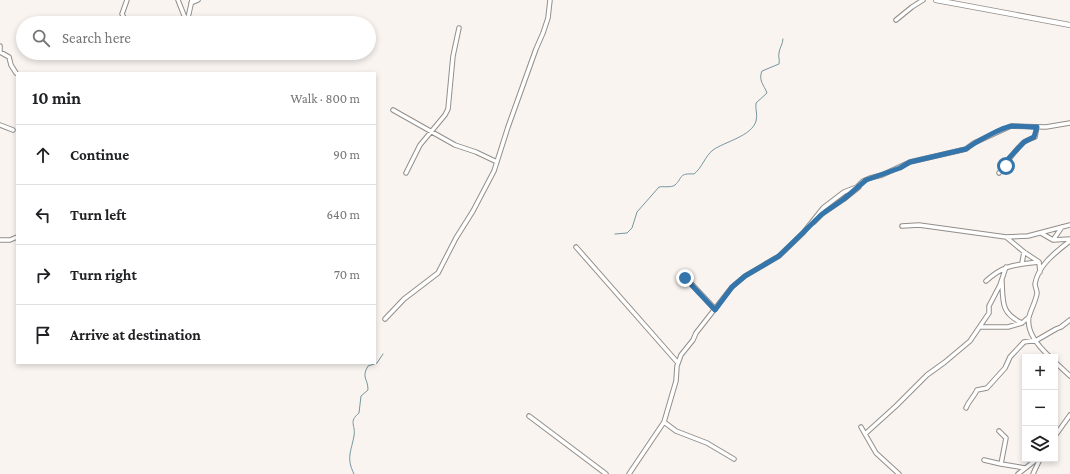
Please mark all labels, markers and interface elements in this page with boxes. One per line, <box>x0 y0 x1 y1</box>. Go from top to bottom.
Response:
search box <box>16 16 376 60</box>
icon: search <box>30 27 52 49</box>
text: Search here <box>62 30 131 46</box>
text: 10 min <box>32 89 81 108</box>
text: Walk · 800 m <box>290 91 360 106</box>
icon: ahead <box>32 144 54 166</box>
text: Continue <box>70 147 129 163</box>
text: 90 m <box>333 147 360 162</box>
route start <box>997 157 1015 175</box>
icon: left <box>32 204 54 226</box>
text: Turn left <box>70 207 126 223</box>
text: 640 m <box>327 207 360 222</box>
icon: right <box>32 264 54 286</box>
text: Turn right <box>70 267 137 283</box>
text: 70 m <box>334 267 360 282</box>
route end <box>676 269 694 287</box>
icon: arrive <box>32 324 54 346</box>
text: Arrive at destination <box>70 327 201 343</box>
map controls <box>1022 354 1058 462</box>
button: + <box>1022 354 1058 390</box>
button: − <box>1022 390 1058 426</box>
button: layers <box>1022 426 1058 462</box>

